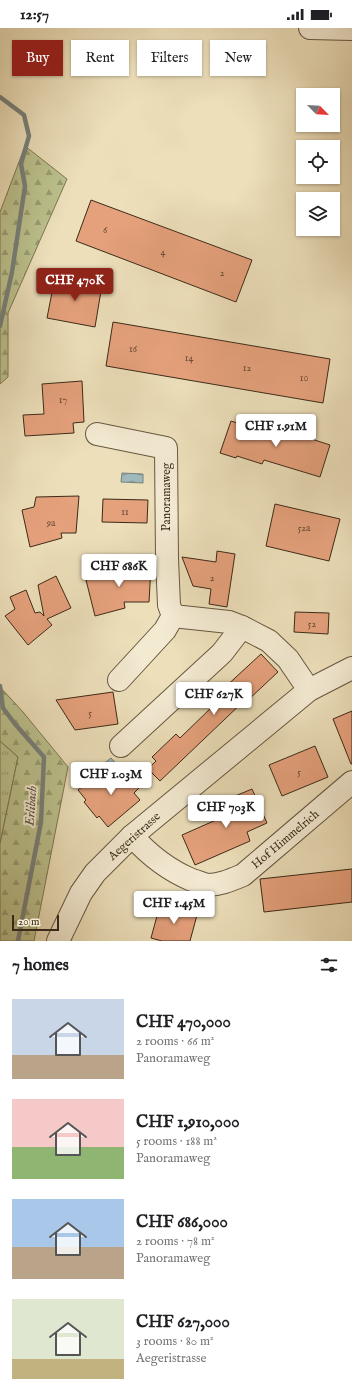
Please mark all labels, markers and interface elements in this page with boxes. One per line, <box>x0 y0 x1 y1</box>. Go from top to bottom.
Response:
text: 12:57 <box>20 5 49 24</box>
chip: Buy <box>12 40 63 76</box>
chip: Rent <box>71 40 129 76</box>
chip: Filters <box>137 40 202 76</box>
chip: New <box>210 40 266 76</box>
north arrow <box>296 88 340 132</box>
map controls <box>296 88 340 236</box>
button: locate <box>296 140 340 184</box>
button: layers <box>296 192 340 236</box>
house number: 6 <box>103 224 108 237</box>
house number: 4 <box>161 246 166 259</box>
house number: 2 <box>220 267 225 280</box>
pin: CHF 470K <box>34 268 116 302</box>
text: CHF 470K <box>45 272 105 289</box>
house number: 16 <box>129 343 138 356</box>
house number: 14 <box>185 352 193 365</box>
house number: 12 <box>243 362 252 375</box>
house number: 10 <box>300 372 308 385</box>
house number: 17 <box>59 394 68 407</box>
pin: CHF 1.91M <box>230 414 322 448</box>
text: CHF 1.91M <box>245 418 307 435</box>
street label: Panoramaweg <box>159 462 174 531</box>
house number: 11 <box>121 506 129 519</box>
house number: 9a <box>46 517 56 530</box>
house number: 52a <box>298 522 311 535</box>
pin: CHF 686K <box>78 554 160 588</box>
text: CHF 686K <box>90 558 148 575</box>
house number: 2 <box>210 572 215 585</box>
house number: 52 <box>308 618 316 631</box>
pin: CHF 627K <box>173 682 255 716</box>
text: CHF 627K <box>185 686 243 703</box>
house number: 5 <box>88 707 92 720</box>
pin: CHF 1.03M <box>65 762 157 796</box>
text: CHF 1.03M <box>80 766 142 783</box>
house number: 5 <box>297 766 301 779</box>
water label: Erlibach <box>22 785 41 828</box>
pin: CHF 703K <box>185 795 267 829</box>
text: CHF 703K <box>197 799 255 816</box>
street label: Hof Himmelrich <box>249 806 323 872</box>
street label: Aegeristrasse <box>104 809 164 864</box>
pin: CHF 1.45M <box>128 891 220 925</box>
text: CHF 1.45M <box>143 895 205 912</box>
scale bar <box>12 913 59 932</box>
text: 20 m <box>18 915 39 929</box>
icon: filters <box>318 954 340 976</box>
text: 7 homes <box>12 955 69 976</box>
text: CHF 470,000 <box>136 1012 231 1033</box>
icon: home <box>44 1015 92 1063</box>
text: 2 rooms · 66 m² <box>136 1033 214 1050</box>
text: Panoramaweg <box>136 1050 210 1067</box>
text: CHF 1,910,000 <box>136 1112 240 1133</box>
icon: home <box>44 1115 92 1163</box>
text: 5 rooms · 188 m² <box>136 1133 217 1150</box>
text: Panoramaweg <box>136 1150 210 1167</box>
text: CHF 686,000 <box>136 1212 228 1233</box>
icon: home <box>44 1215 92 1263</box>
text: 2 rooms · 78 m² <box>136 1233 215 1250</box>
text: Panoramaweg <box>136 1250 210 1267</box>
text: CHF 627,000 <box>136 1312 230 1333</box>
icon: home <box>44 1315 92 1363</box>
text: 3 rooms · 80 m² <box>136 1333 214 1350</box>
text: Aegeristrasse <box>136 1350 207 1367</box>

